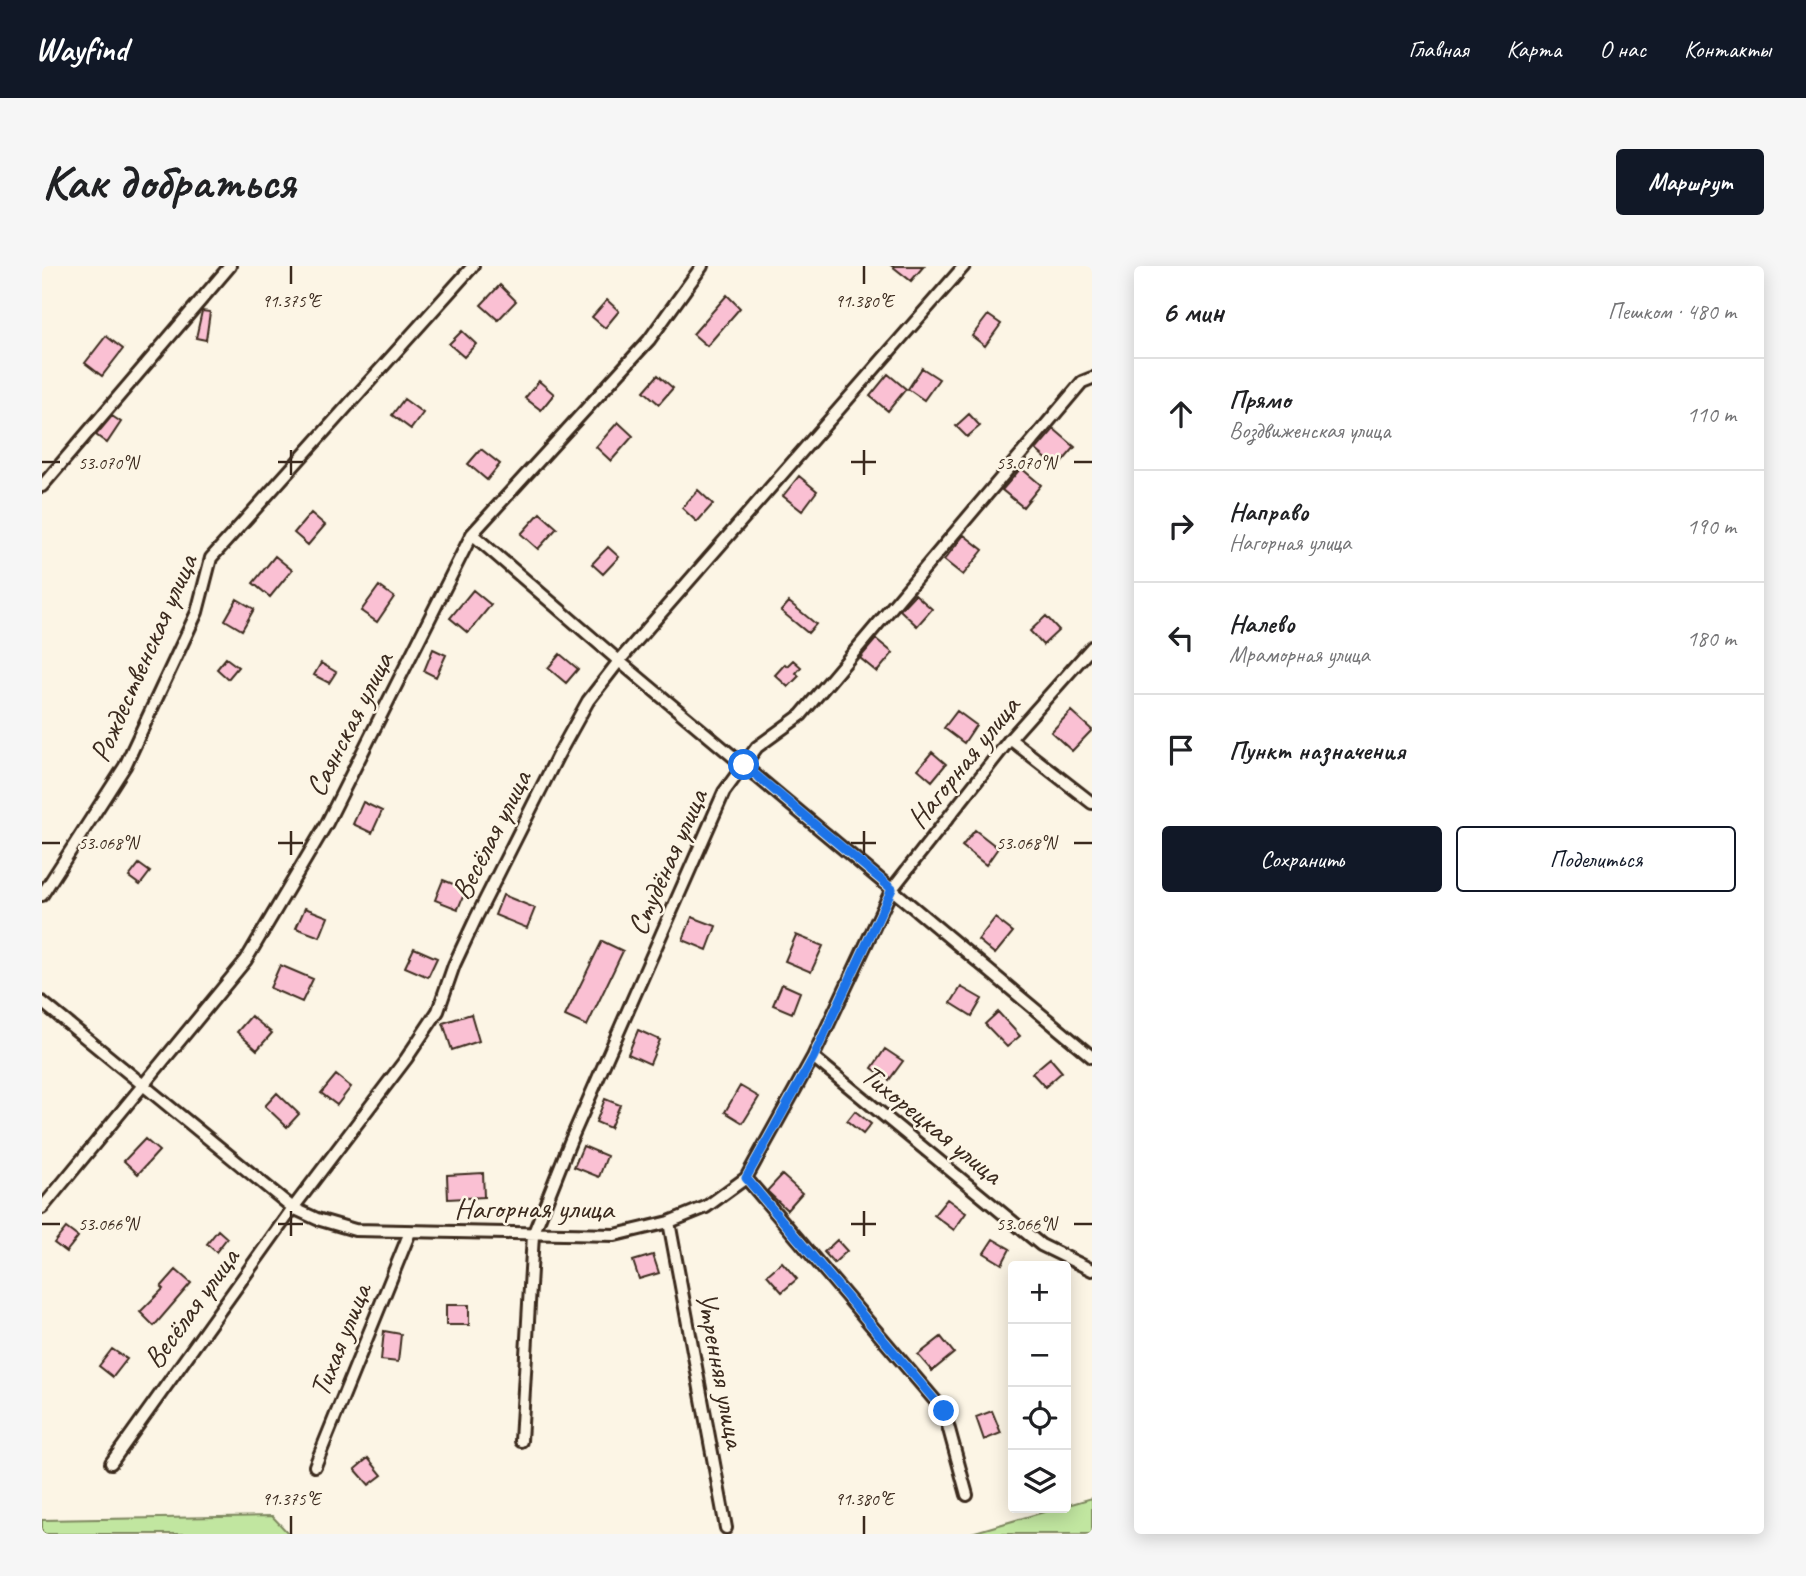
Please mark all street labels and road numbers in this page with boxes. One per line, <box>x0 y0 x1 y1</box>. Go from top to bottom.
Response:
street label: Рождественская улица <box>80 546 207 768</box>
street label: Саянская улица <box>296 644 402 803</box>
street label: Нагорная улица <box>898 687 1029 836</box>
street label: Весёлая улица <box>442 762 541 906</box>
street label: Студёная улица <box>618 781 717 941</box>
street label: Тихорецкая улица <box>854 1055 1012 1194</box>
street label: Нагорная улица <box>454 1189 616 1227</box>
street label: Весёлая улица <box>134 1239 249 1376</box>
street label: Тихая улица <box>300 1275 381 1402</box>
street label: Утренняя улица <box>687 1289 755 1454</box>

